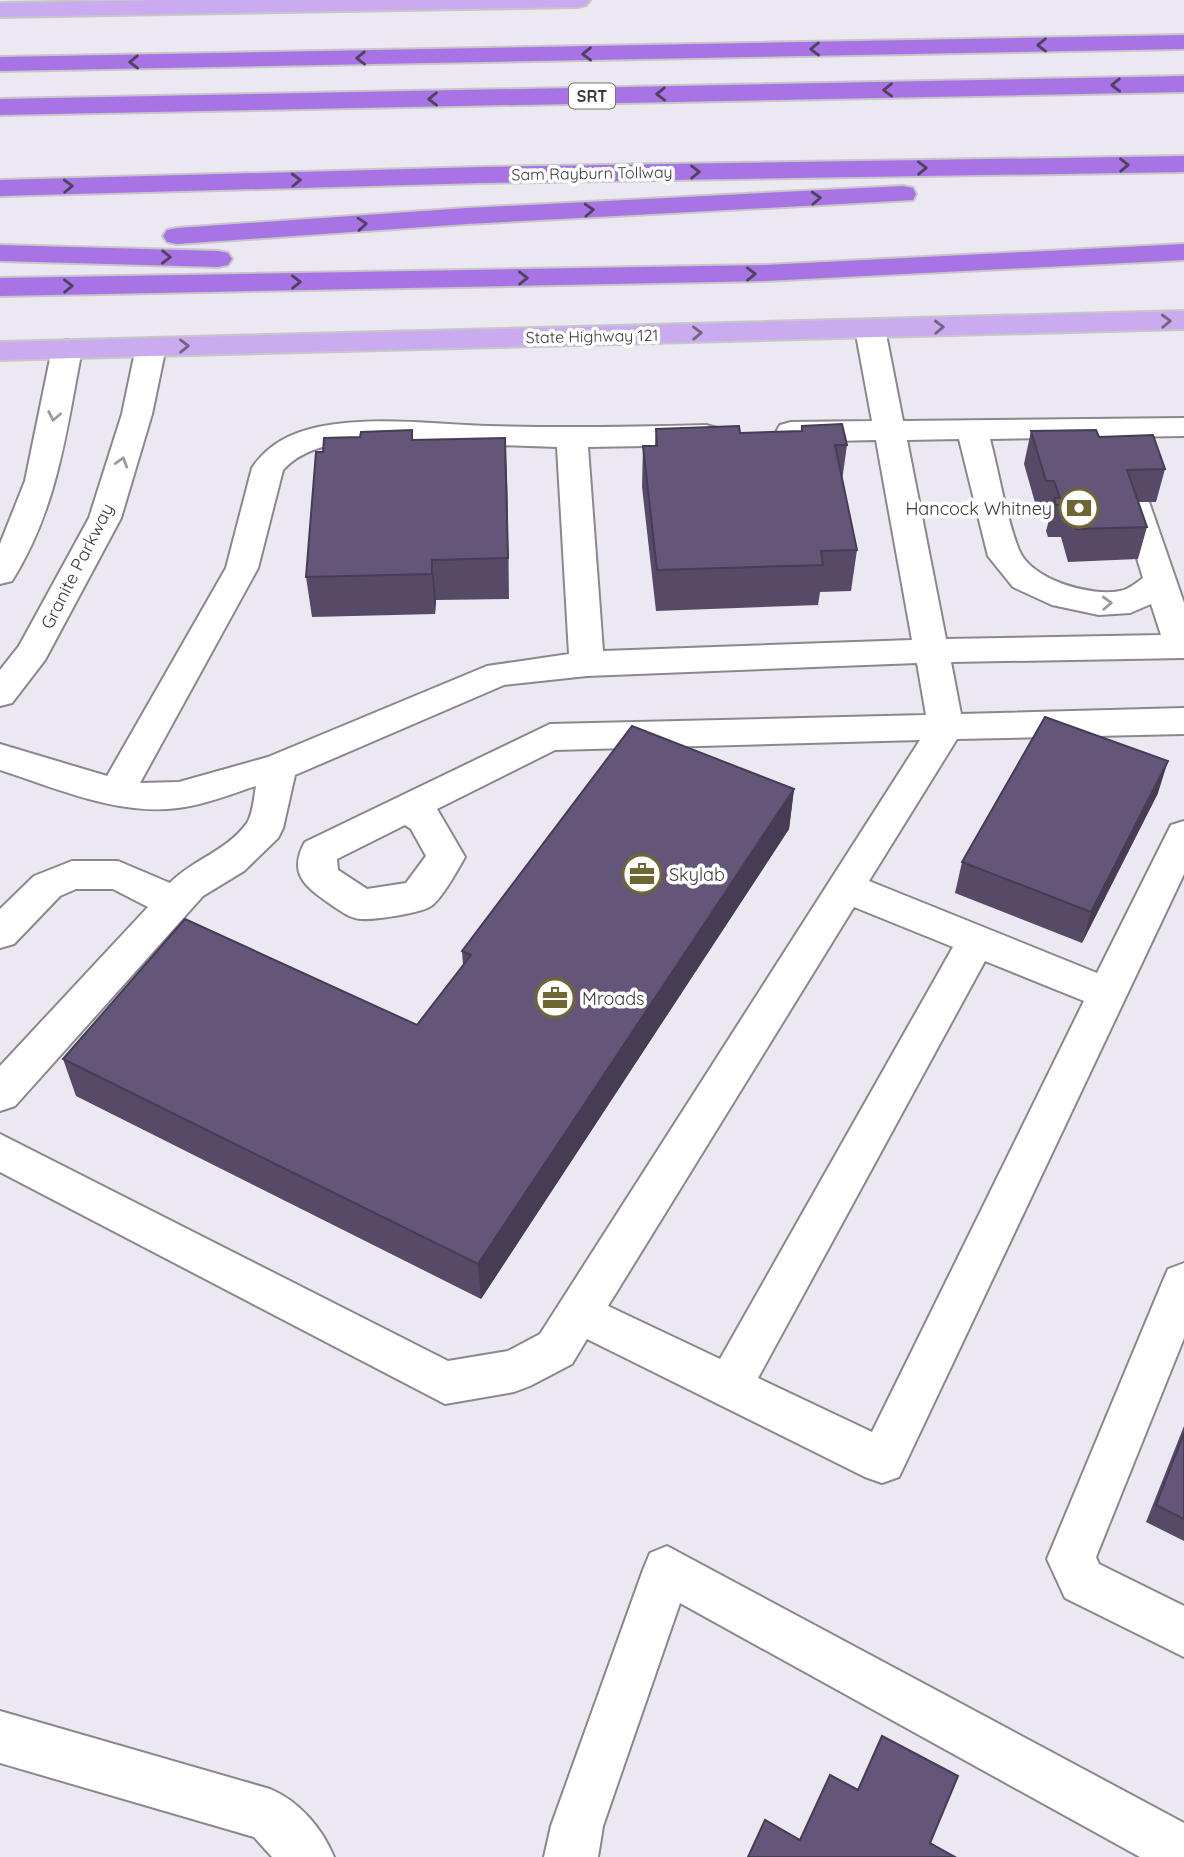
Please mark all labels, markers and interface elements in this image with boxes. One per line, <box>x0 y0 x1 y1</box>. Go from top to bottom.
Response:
one-way arrow <box>1037 37 1047 53</box>
one-way arrow <box>809 42 820 57</box>
one-way arrow <box>582 46 592 62</box>
one-way arrow <box>355 50 366 66</box>
one-way arrow <box>128 54 138 70</box>
one-way arrow <box>1110 77 1121 93</box>
one-way arrow <box>883 82 893 98</box>
road number: SRT <box>569 83 615 108</box>
one-way arrow <box>655 87 666 102</box>
one-way arrow <box>428 91 438 107</box>
one-way arrow <box>1119 157 1129 173</box>
one-way arrow <box>917 160 928 176</box>
street label: Sam Rayburn Tollway <box>511 162 673 184</box>
one-way arrow <box>689 164 700 179</box>
one-way arrow <box>291 172 301 188</box>
one-way arrow <box>63 179 74 194</box>
one-way arrow <box>811 191 822 206</box>
one-way arrow <box>583 202 594 217</box>
one-way arrow <box>356 217 367 232</box>
one-way arrow <box>161 250 172 265</box>
one-way arrow <box>745 266 756 281</box>
one-way arrow <box>518 270 529 286</box>
one-way arrow <box>291 274 301 290</box>
one-way arrow <box>63 278 74 294</box>
one-way arrow <box>1161 313 1172 328</box>
one-way arrow <box>934 319 944 335</box>
street label: State Highway 121 <box>525 325 659 347</box>
one-way arrow <box>692 325 702 341</box>
one-way arrow <box>179 338 190 353</box>
one-way arrow <box>48 410 63 422</box>
one-way arrow <box>114 456 129 468</box>
bank icon: Hancock Whitney <box>1058 487 1100 529</box>
place label: Hancock Whitney <box>905 497 1052 520</box>
street label: Granite Parkway <box>35 499 119 633</box>
one-way arrow <box>1102 595 1113 611</box>
office icon: Skylab <box>621 853 663 895</box>
place label: Skylab <box>669 863 725 886</box>
office icon: Mroads <box>534 977 576 1019</box>
place label: Mroads <box>582 987 645 1010</box>

